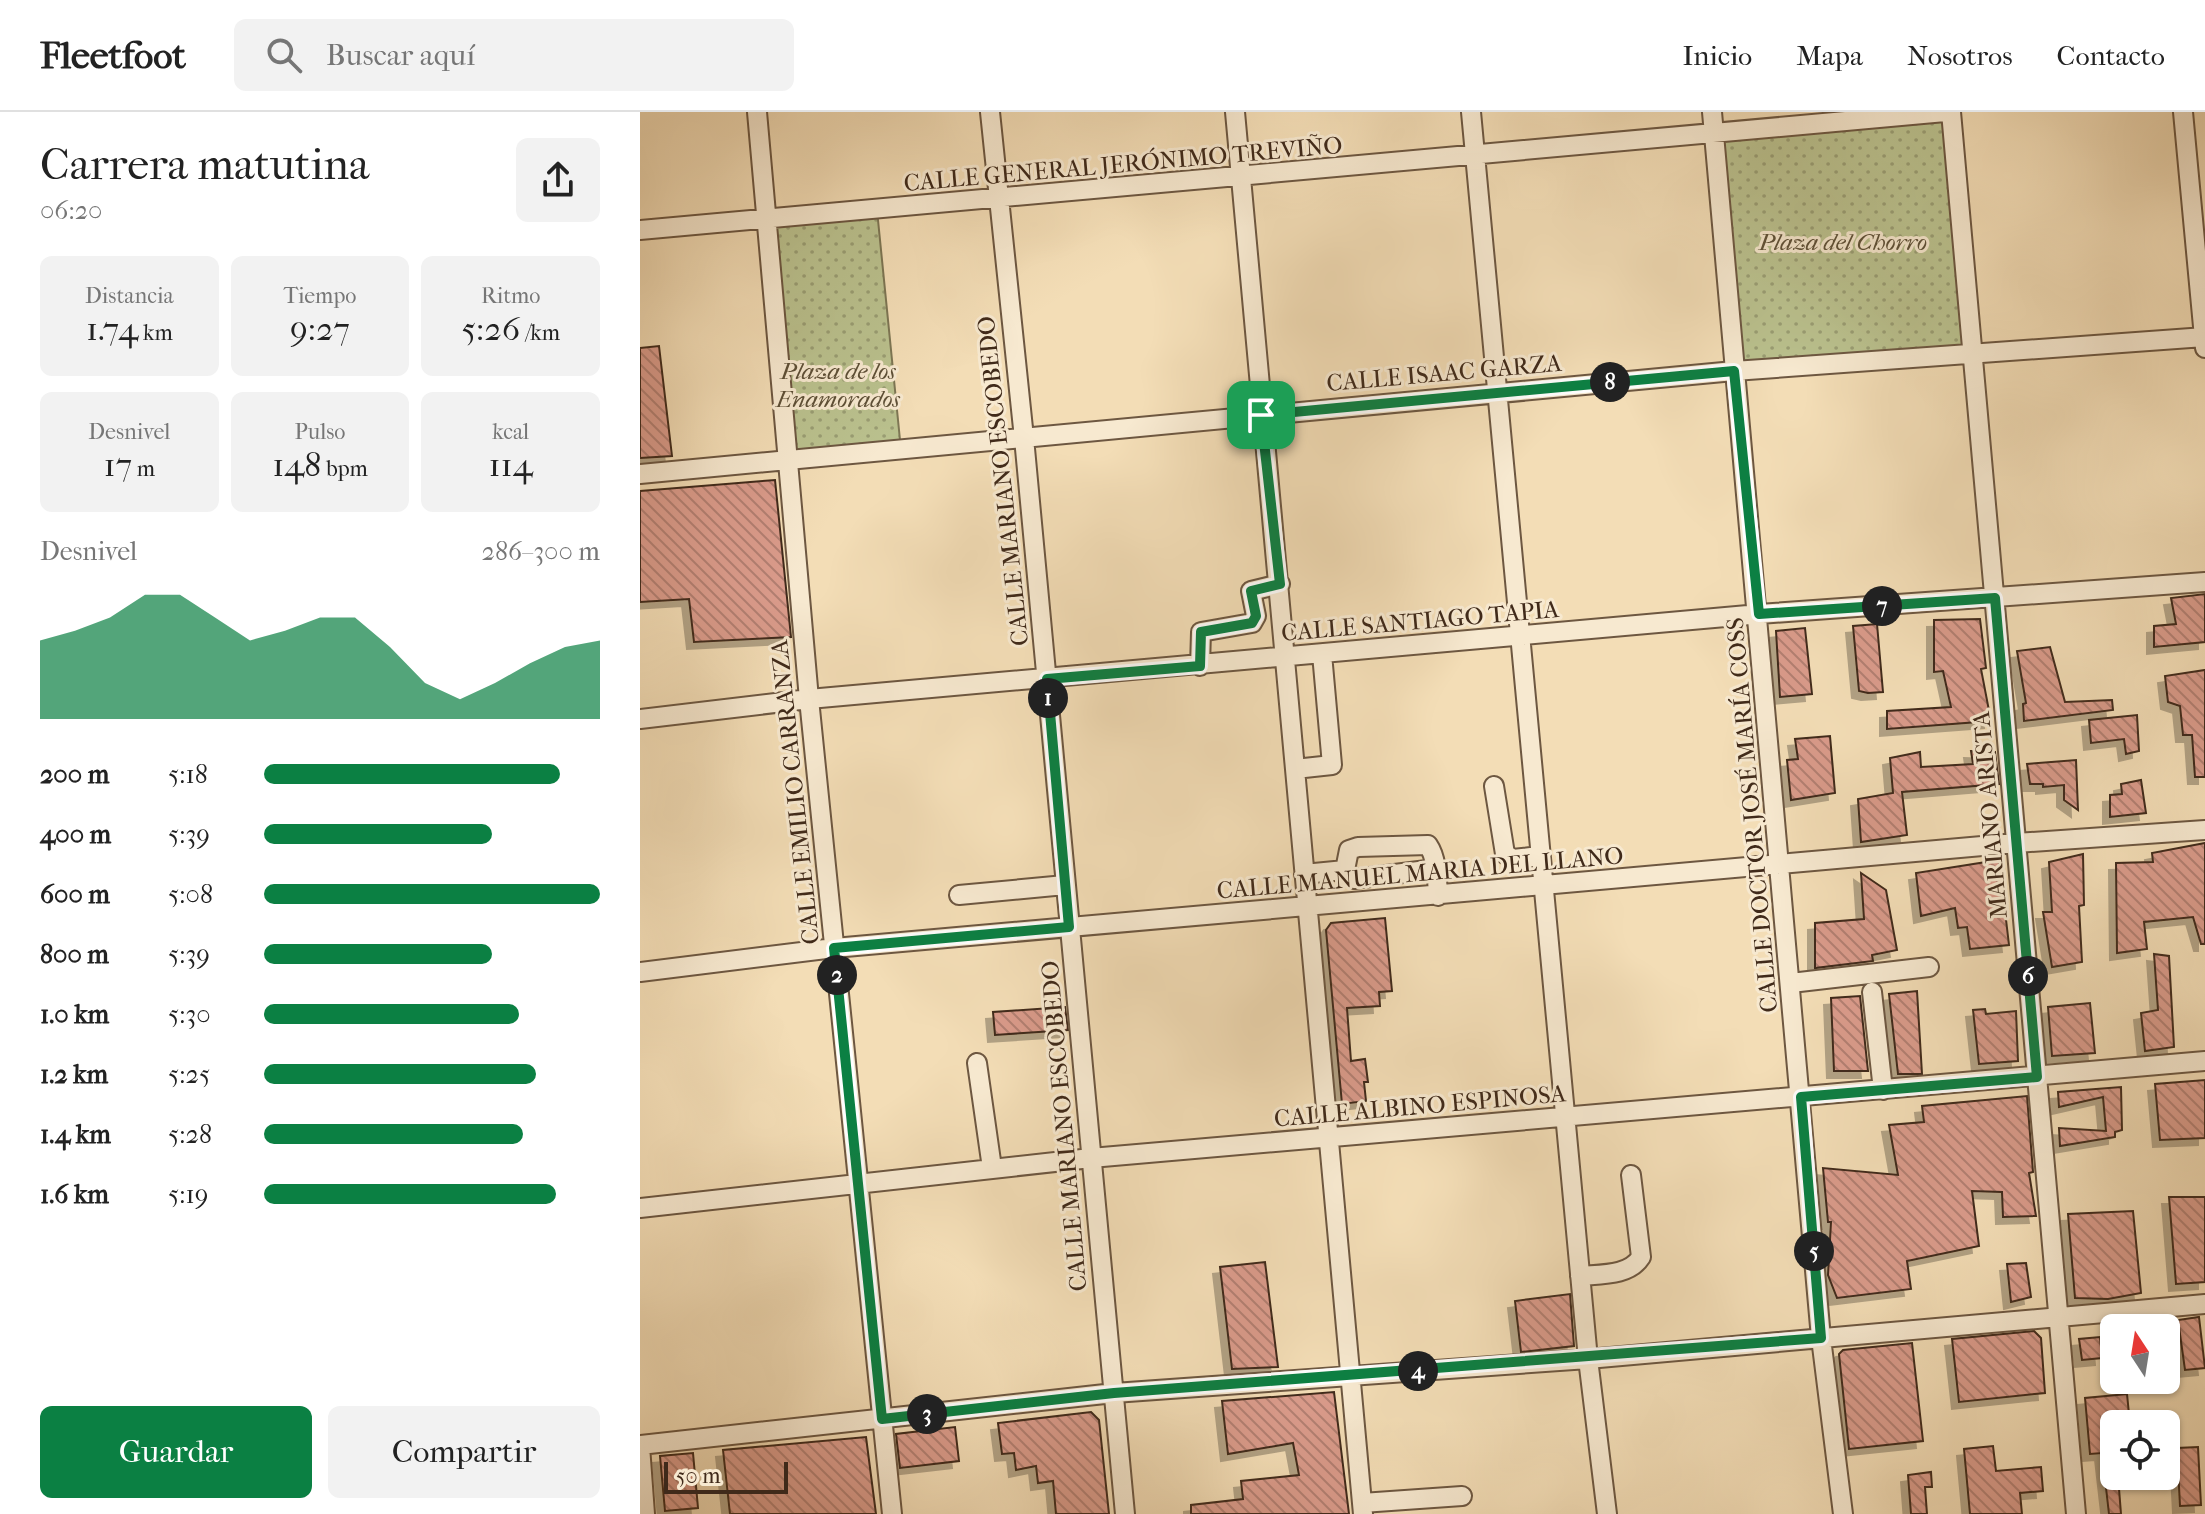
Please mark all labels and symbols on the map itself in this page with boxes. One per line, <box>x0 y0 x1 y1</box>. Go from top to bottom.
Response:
street label: CALLE GENERAL JERÓNIMO TREVIÑO <box>903 130 1343 197</box>
park label: Plaza del Chorro <box>1758 228 1927 256</box>
street label: CALLE MARIANO ESCOBEDO <box>972 315 1034 647</box>
street label: CALLE ISAAC GARZA <box>1325 349 1563 397</box>
park label: Plaza de los Enamorados <box>774 357 901 413</box>
pin: 8 <box>1590 362 1630 402</box>
pin <box>1227 381 1295 449</box>
pin: 7 <box>1862 586 1902 626</box>
street label: CALLE SANTIAGO TAPIA <box>1280 595 1560 647</box>
street label: CALLE DOCTOR JOSÉ MARÍA COSS <box>1720 616 1783 1014</box>
street label: CALLE EMILIO CARRANZA <box>765 638 825 946</box>
pin: 1 <box>1028 678 1068 718</box>
street label: MARIANO ARISTA <box>1967 710 2013 920</box>
street label: CALLE MANUEL MARIA DEL LLANO <box>1216 841 1624 905</box>
pin: 2 <box>817 955 857 995</box>
pin: 6 <box>2008 956 2048 996</box>
street label: CALLE MARIANO ESCOBEDO <box>1036 960 1092 1292</box>
street label: CALLE ALBINO ESPINOSA <box>1273 1079 1568 1133</box>
pin: 5 <box>1794 1231 1834 1271</box>
north arrow <box>2100 1314 2180 1394</box>
pin: 4 <box>1398 1351 1438 1391</box>
pin: 3 <box>907 1394 947 1434</box>
scale bar <box>664 1458 788 1494</box>

